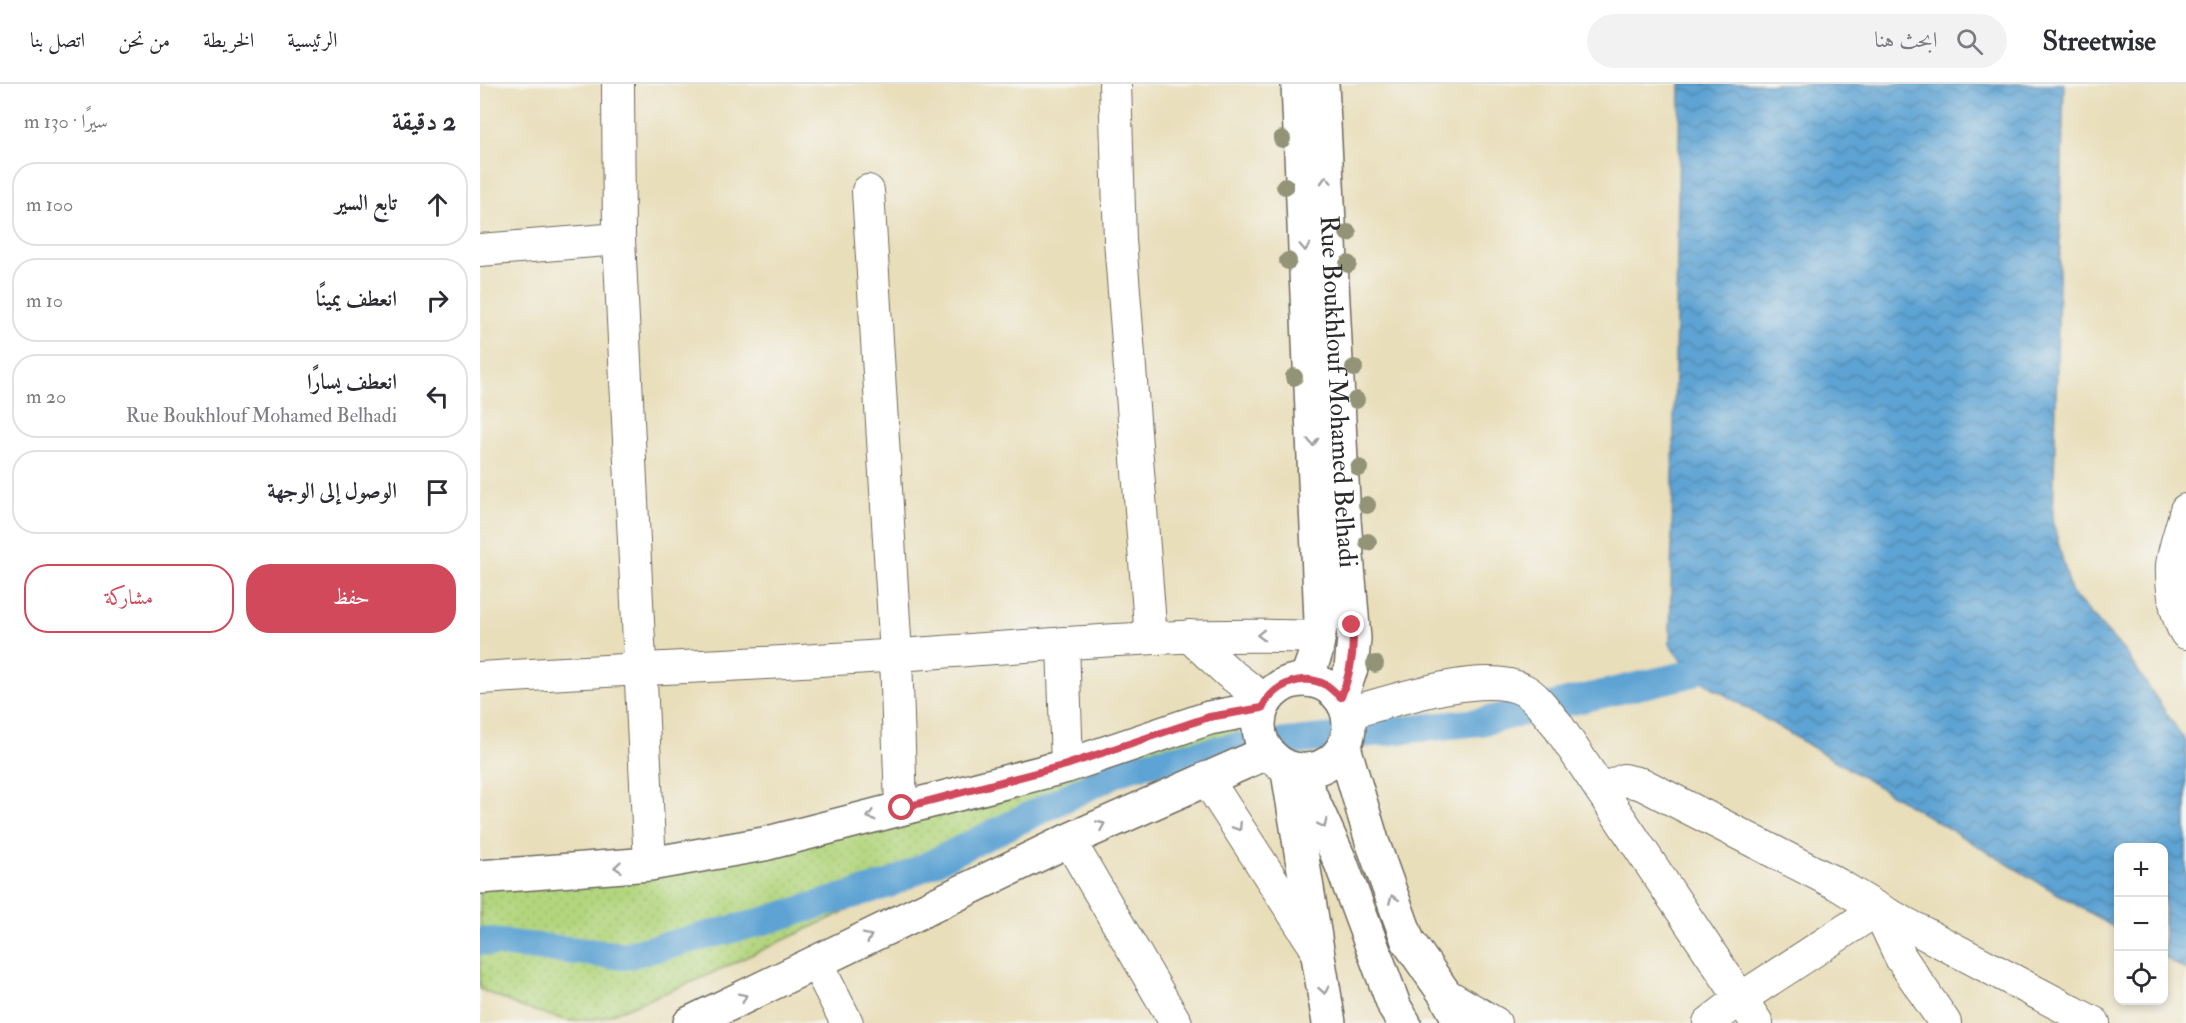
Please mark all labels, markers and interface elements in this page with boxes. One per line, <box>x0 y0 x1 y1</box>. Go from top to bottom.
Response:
search box <box>1587 14 2007 68</box>
text: Streetwise <box>2043 24 2156 59</box>
icon: search <box>1953 25 1986 58</box>
text: ابحث هنا <box>1874 26 1938 54</box>
text: اتصل بنا <box>30 27 85 54</box>
text: من نحن <box>118 27 170 54</box>
text: الخريطة <box>203 27 254 54</box>
text: الرئيسية <box>287 27 338 54</box>
text: 2 دقيقة <box>392 106 456 138</box>
text: سيرًا · 130 m <box>24 109 108 134</box>
one-way arrow <box>1320 175 1333 184</box>
icon: ahead <box>421 188 454 221</box>
text: تابع السير <box>335 189 397 217</box>
text: 100 m <box>26 192 73 217</box>
street label: Rue Boukhlouf Mohamed Belhadi <box>1313 215 1364 569</box>
one-way arrow <box>1299 243 1311 252</box>
icon: right <box>421 284 454 317</box>
text: انعطف يمينًا <box>316 285 397 313</box>
text: 10 m <box>26 288 63 313</box>
text: انعطف يسارًا <box>307 368 397 396</box>
icon: left <box>421 380 454 413</box>
text: 20 m <box>26 384 66 409</box>
text: Rue Boukhlouf Mohamed Belhadi <box>126 403 397 428</box>
one-way arrow <box>1307 438 1320 447</box>
icon: arrive <box>421 476 454 509</box>
text: الوصول إلى الوجهة <box>267 477 397 505</box>
button: مشاركة <box>24 564 234 633</box>
button: حفظ <box>246 564 456 633</box>
route end <box>1338 611 1364 637</box>
one-way arrow <box>1256 629 1265 642</box>
route start <box>888 794 914 820</box>
one-way arrow <box>866 809 877 821</box>
one-way arrow <box>1316 817 1328 828</box>
one-way arrow <box>1094 821 1105 833</box>
one-way arrow <box>1231 821 1242 832</box>
map controls <box>2114 843 2168 1005</box>
button: + <box>2114 843 2168 897</box>
one-way arrow <box>614 860 623 873</box>
one-way arrow <box>1387 894 1400 905</box>
button: − <box>2114 897 2168 951</box>
one-way arrow <box>862 932 873 944</box>
button: locate <box>2114 951 2168 1005</box>
one-way arrow <box>1318 986 1330 995</box>
one-way arrow <box>736 993 747 1005</box>

